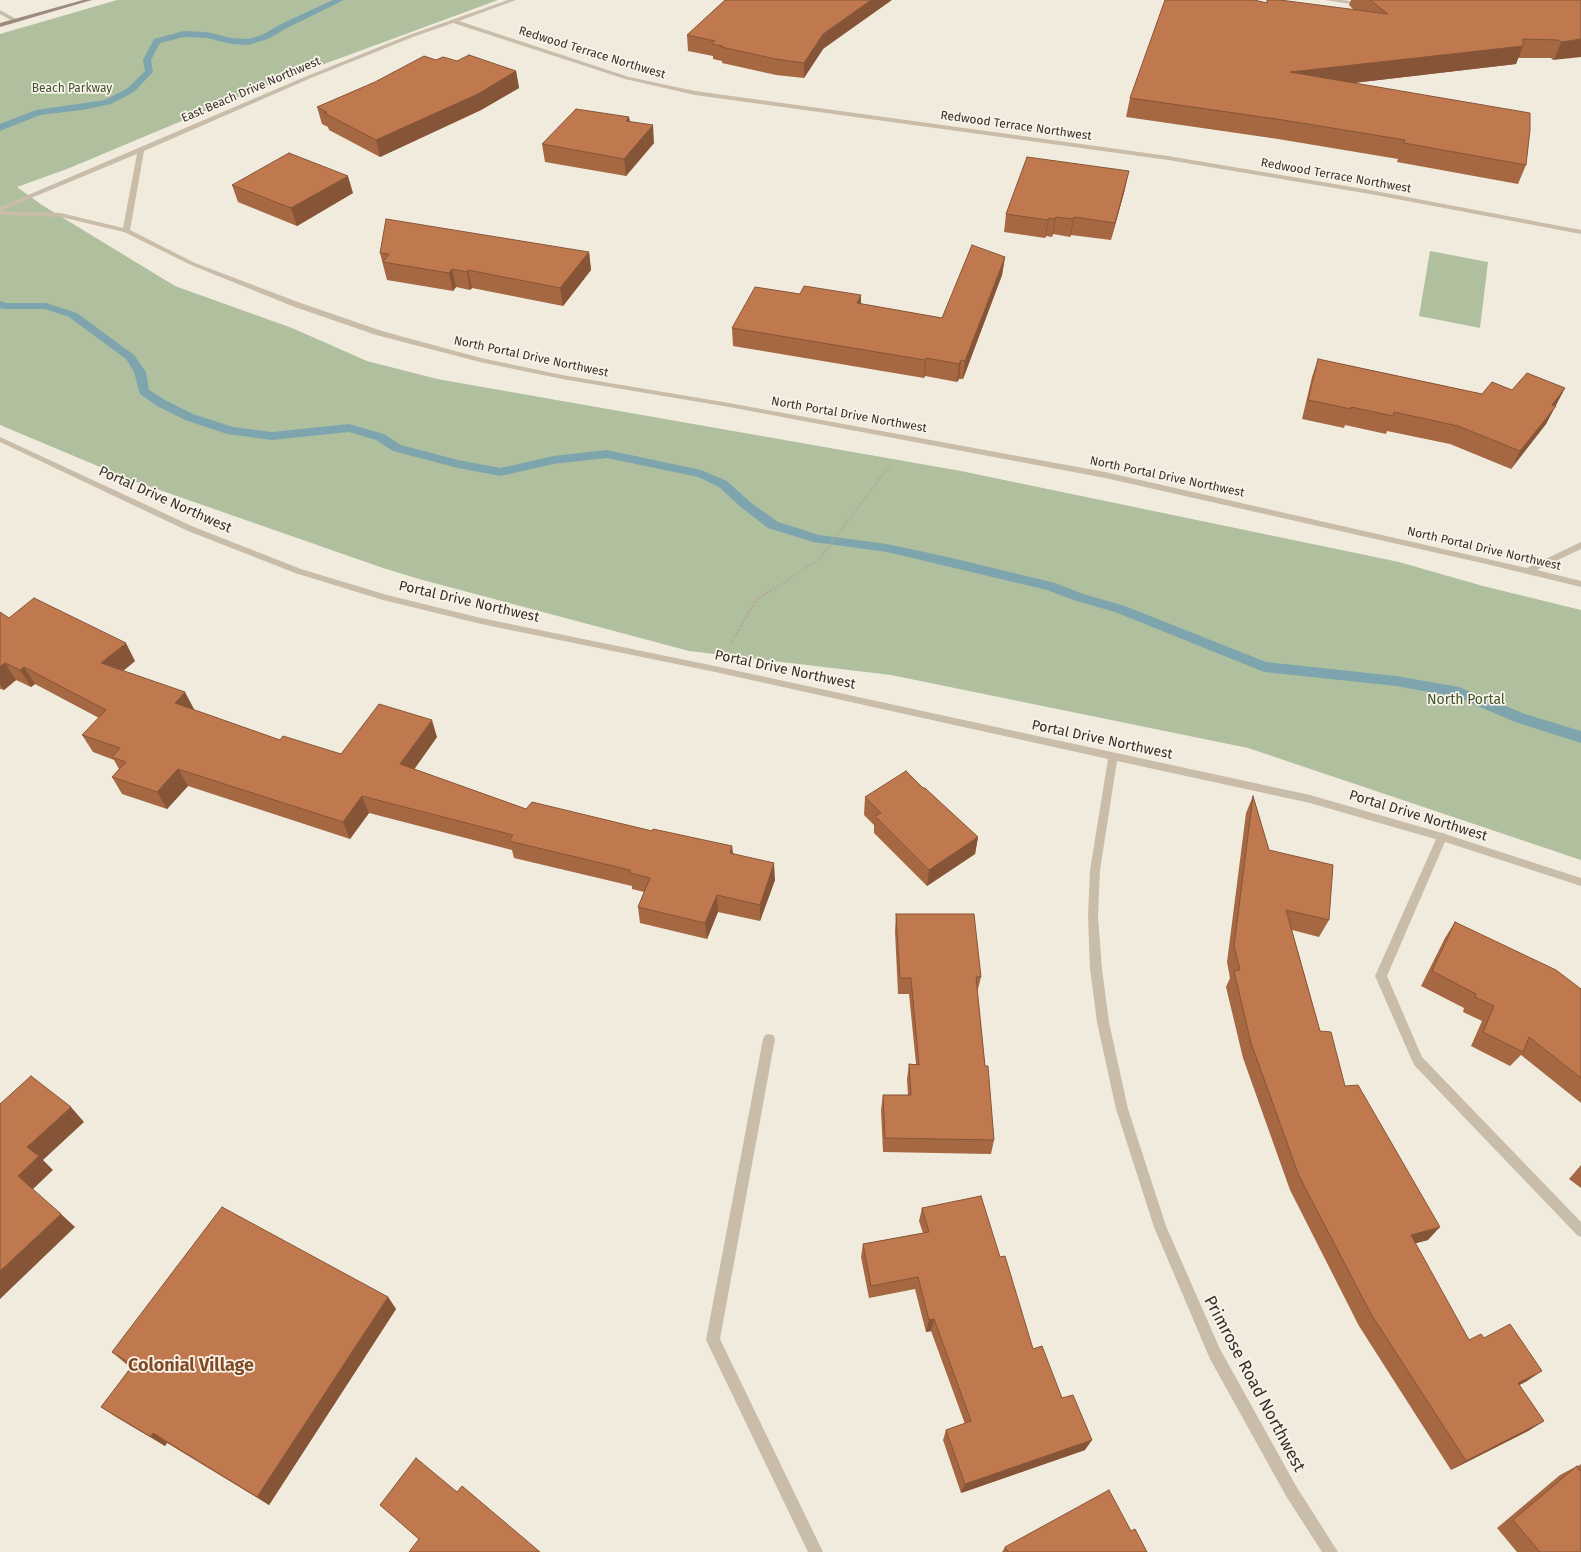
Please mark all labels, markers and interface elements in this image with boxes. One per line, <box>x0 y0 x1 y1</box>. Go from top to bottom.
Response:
street label: Redwood Terrace Northwest <box>517 24 667 82</box>
street label: East Beach Drive Northwest <box>179 54 323 126</box>
park label: Beach Parkway <box>32 82 112 96</box>
street label: Redwood Terrace Northwest <box>939 108 1093 144</box>
street label: Redwood Terrace Northwest <box>1260 156 1412 196</box>
street label: North Portal Drive Northwest <box>452 334 610 380</box>
street label: North Portal Drive Northwest <box>770 394 928 436</box>
street label: North Portal Drive Northwest <box>1088 454 1246 500</box>
street label: Portal Drive Northwest <box>96 463 234 537</box>
street label: North Portal Drive Northwest <box>1406 524 1562 574</box>
street label: Portal Drive Northwest <box>397 578 541 626</box>
street label: Portal Drive Northwest <box>713 647 857 693</box>
park label: North Portal <box>1427 692 1505 708</box>
street label: Portal Drive Northwest <box>1030 717 1174 763</box>
street label: Portal Drive Northwest <box>1347 787 1489 845</box>
street label: Primrose Road Northwest <box>1199 1292 1309 1476</box>
district label: Colonial Village <box>128 1355 254 1377</box>

